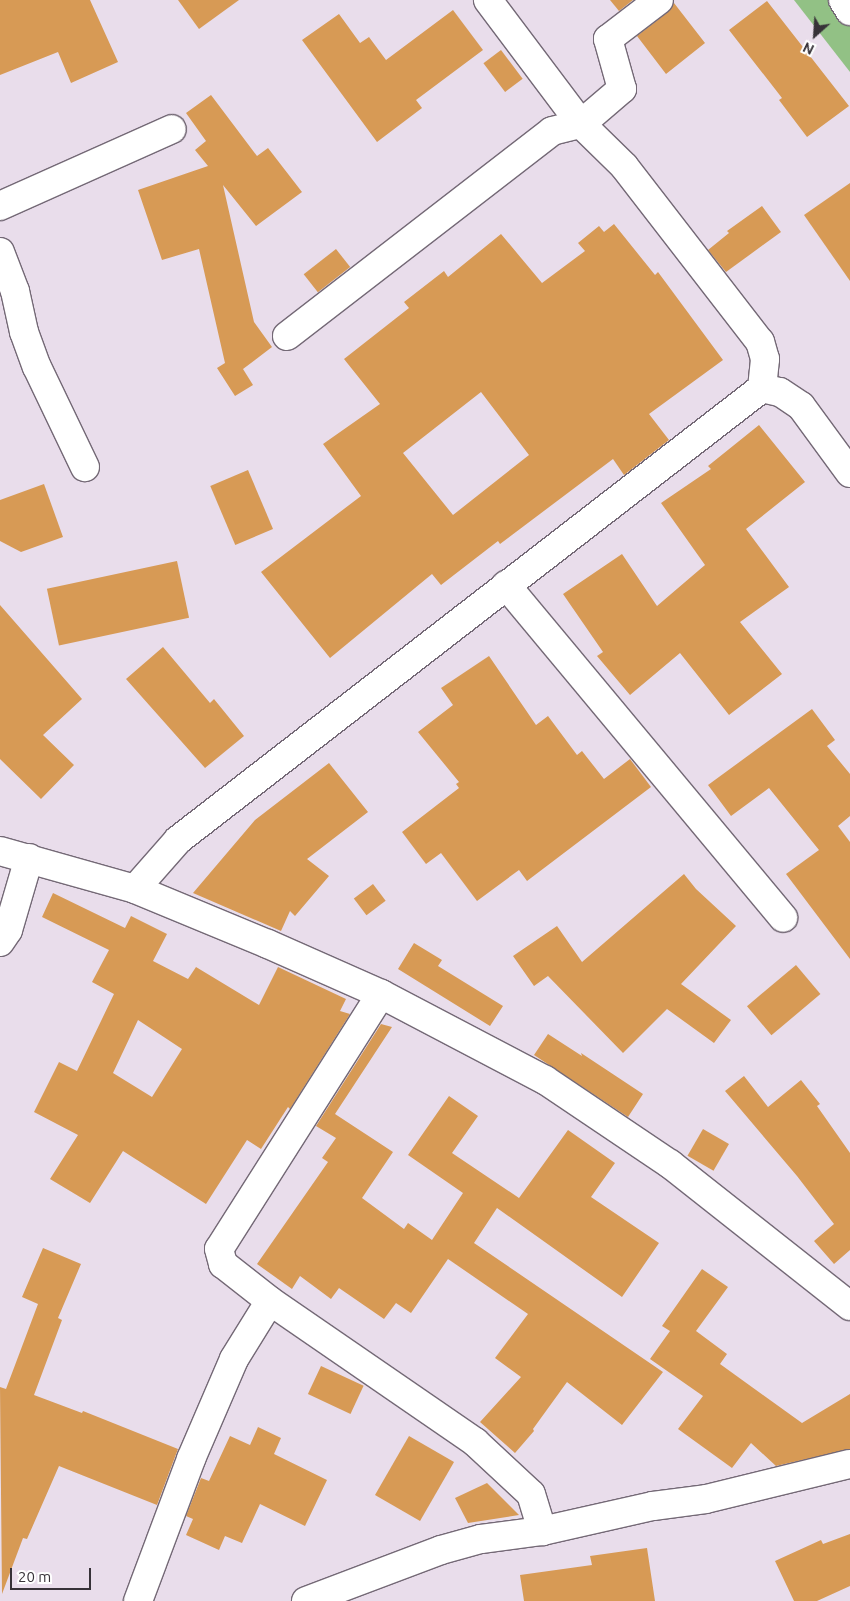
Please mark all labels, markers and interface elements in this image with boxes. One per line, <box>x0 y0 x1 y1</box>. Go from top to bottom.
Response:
north arrow <box>790 10 840 60</box>
text: N <box>800 39 817 58</box>
scale bar <box>12 1558 94 1590</box>
text: 20 m <box>18 1568 51 1585</box>

